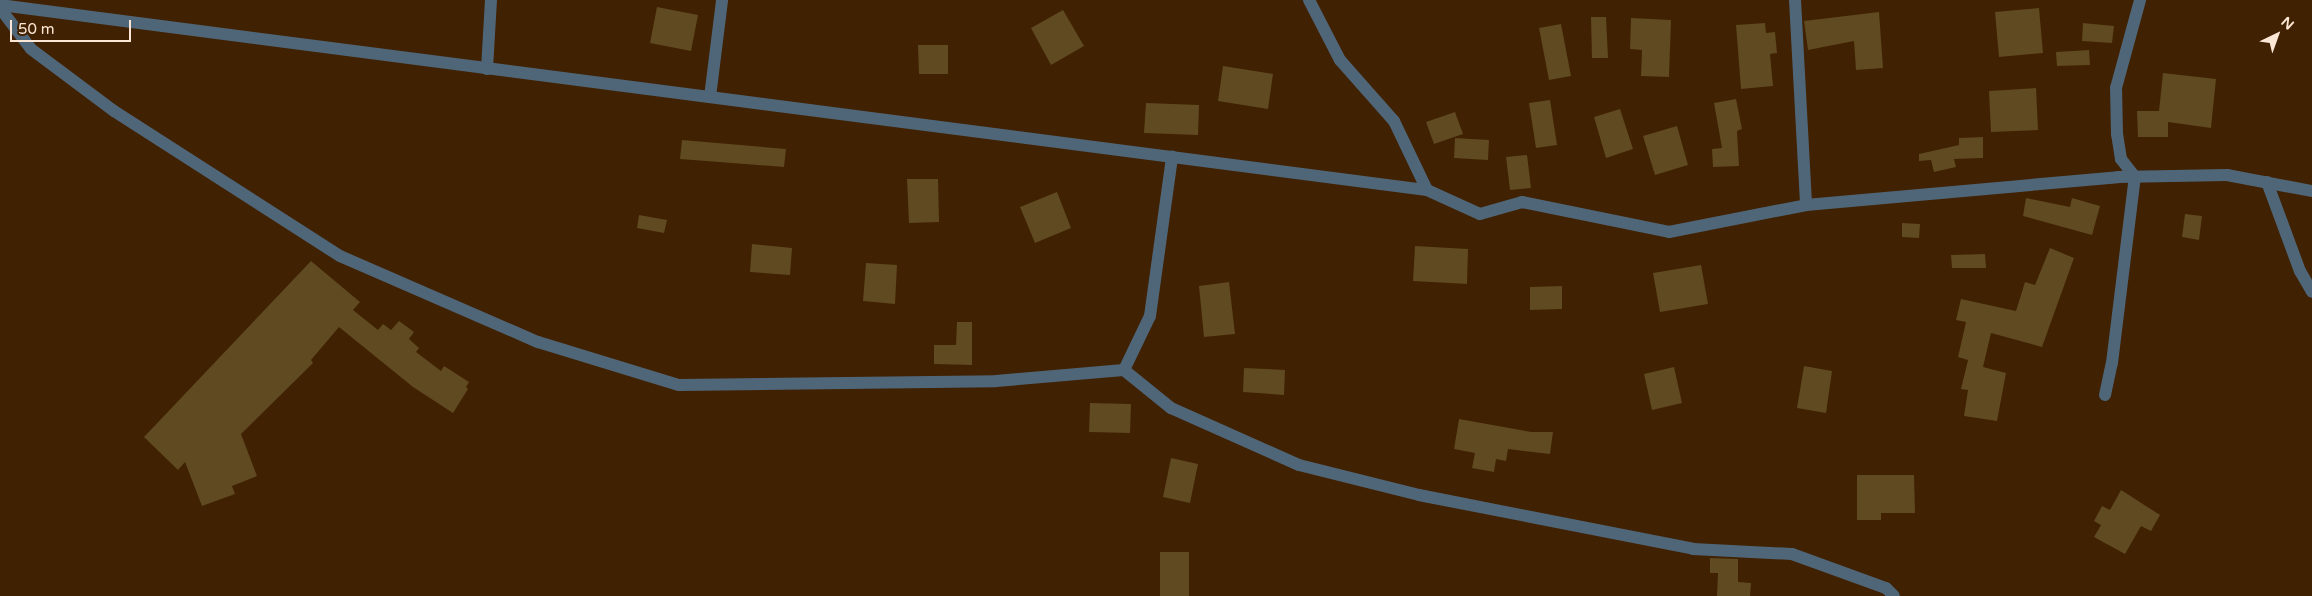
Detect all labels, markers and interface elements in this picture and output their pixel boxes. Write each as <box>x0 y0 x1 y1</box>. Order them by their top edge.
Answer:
scale bar <box>12 10 134 42</box>
north arrow <box>2252 10 2302 60</box>
text: N <box>2278 13 2297 34</box>
text: 50 m <box>18 20 55 38</box>

